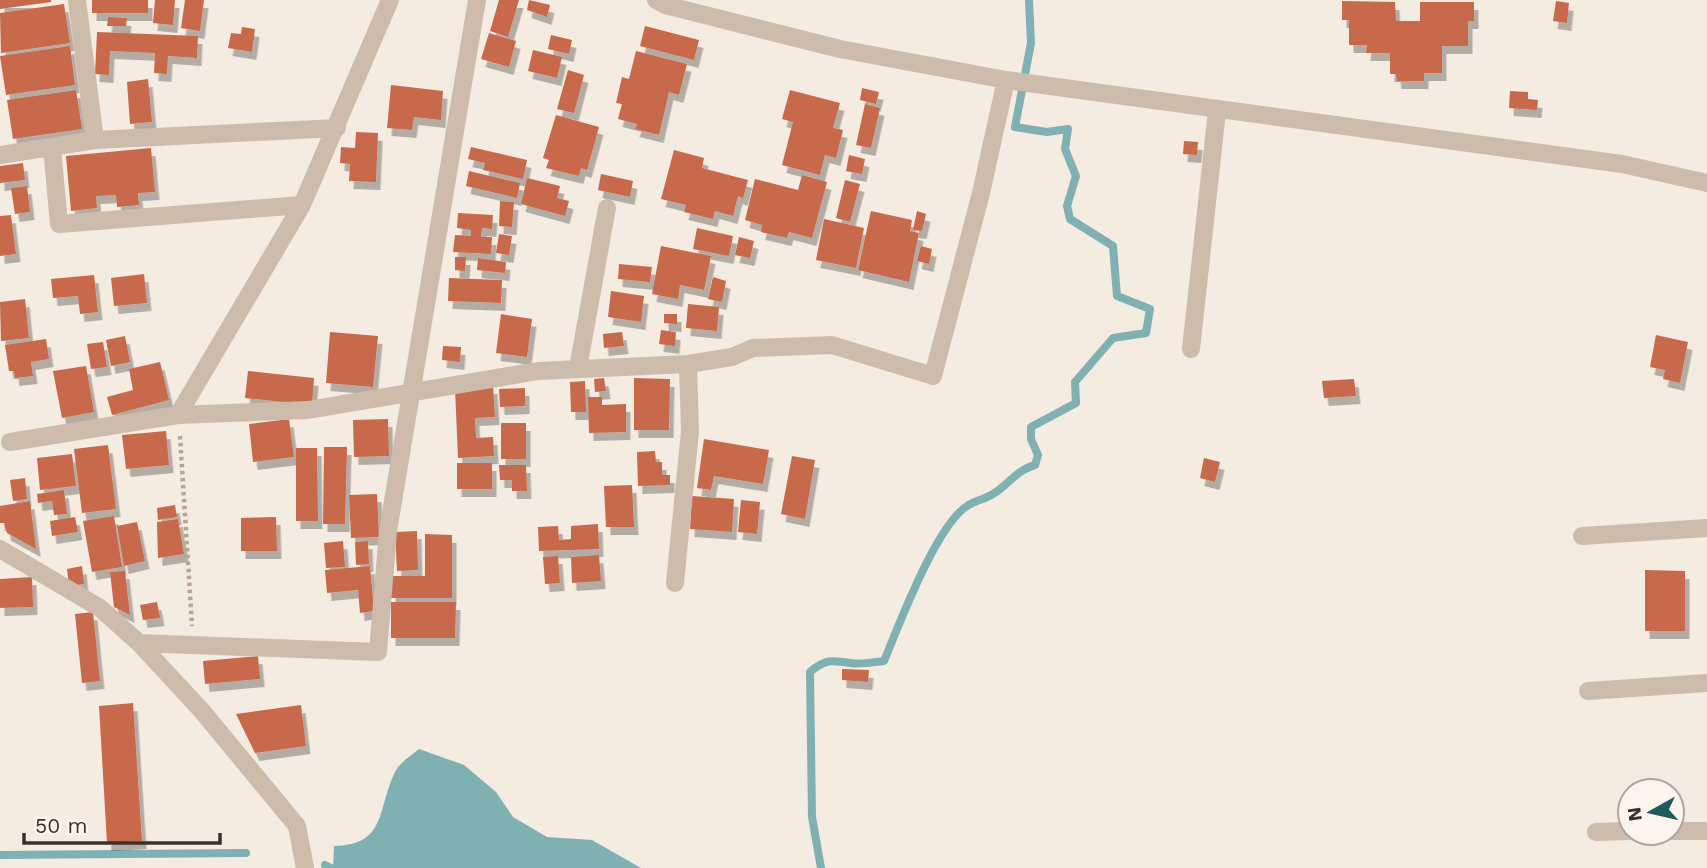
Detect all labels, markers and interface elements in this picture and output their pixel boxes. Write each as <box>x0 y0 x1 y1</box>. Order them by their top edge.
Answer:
north arrow <box>1616 777 1686 847</box>
scale bar <box>24 802 220 846</box>
text: N <box>1622 806 1647 823</box>
text: 50 m <box>35 813 87 838</box>

